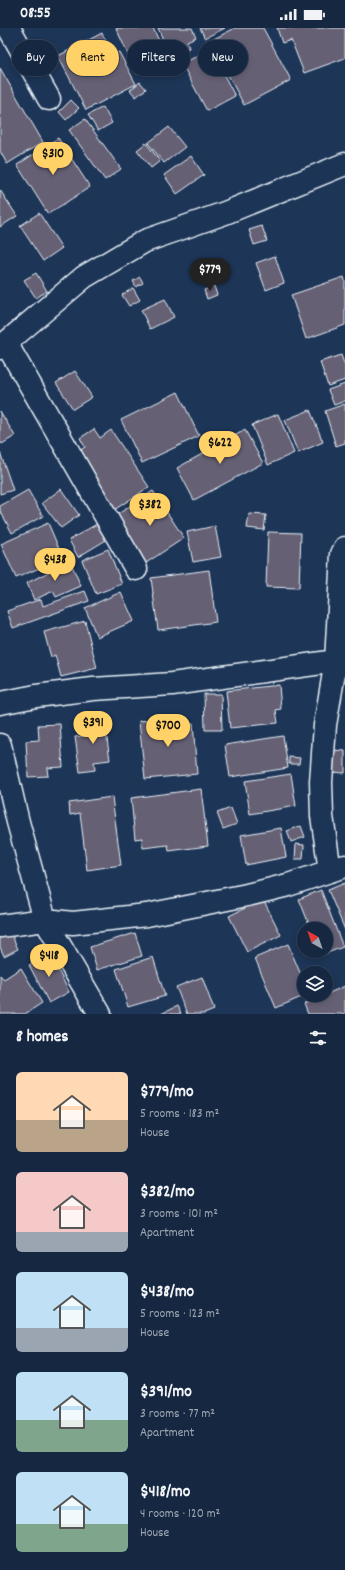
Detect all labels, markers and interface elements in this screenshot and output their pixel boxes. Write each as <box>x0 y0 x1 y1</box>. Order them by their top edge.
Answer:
text: 08:55 <box>20 3 51 25</box>
chip: Buy <box>12 40 58 76</box>
chip: Rent <box>66 40 119 76</box>
chip: Filters <box>127 40 190 76</box>
chip: New <box>198 40 248 76</box>
pin: $310 <box>29 142 77 176</box>
text: $310 <box>42 145 64 164</box>
pin: $779 <box>186 258 234 292</box>
text: $779 <box>199 261 221 280</box>
pin: $622 <box>196 431 244 465</box>
text: $622 <box>208 434 232 453</box>
pin: $382 <box>126 493 174 527</box>
text: $382 <box>138 496 162 515</box>
pin: $438 <box>31 548 79 582</box>
text: $438 <box>44 551 66 570</box>
pin: $391 <box>69 711 117 745</box>
text: $391 <box>82 714 104 733</box>
pin: $700 <box>144 714 192 748</box>
text: $700 <box>155 717 181 736</box>
north arrow <box>297 922 333 958</box>
map controls <box>297 922 333 1002</box>
pin: $418 <box>25 944 73 978</box>
text: $418 <box>39 947 59 966</box>
button: layers <box>297 966 333 1002</box>
text: 8 homes <box>16 1026 68 1050</box>
icon: filters <box>307 1027 329 1049</box>
text: $779/mo <box>140 1081 194 1105</box>
icon: home <box>48 1088 96 1136</box>
text: 5 rooms · 183 m² <box>140 1105 219 1124</box>
text: House <box>140 1124 169 1143</box>
text: $382/mo <box>140 1181 195 1205</box>
icon: home <box>48 1188 96 1236</box>
text: 3 rooms · 101 m² <box>140 1205 218 1224</box>
text: Apartment <box>140 1224 194 1243</box>
text: $438/mo <box>140 1281 194 1305</box>
icon: home <box>48 1288 96 1336</box>
text: 5 rooms · 123 m² <box>140 1305 220 1324</box>
text: House <box>140 1324 169 1343</box>
text: $391/mo <box>140 1381 192 1405</box>
icon: home <box>48 1388 96 1436</box>
text: 3 rooms · 77 m² <box>140 1405 215 1424</box>
text: Apartment <box>140 1424 194 1443</box>
text: $418/mo <box>140 1481 190 1505</box>
icon: home <box>48 1488 96 1536</box>
text: 4 rooms · 120 m² <box>140 1505 220 1524</box>
text: House <box>140 1524 169 1543</box>

